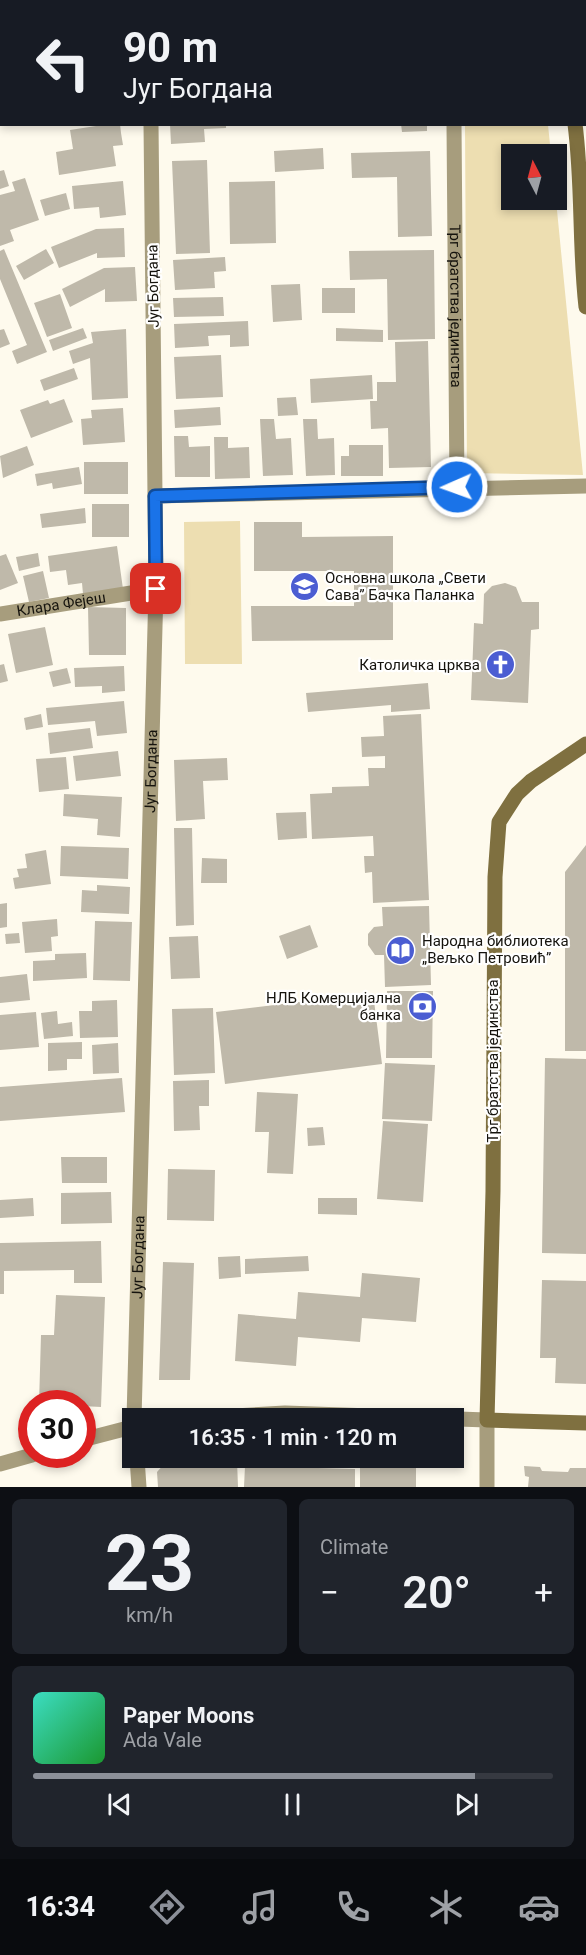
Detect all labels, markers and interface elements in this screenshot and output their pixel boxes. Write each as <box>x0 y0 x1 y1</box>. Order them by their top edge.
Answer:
text: 90 m <box>123 23 218 72</box>
icon: left <box>24 24 102 102</box>
text: Југ Богдана <box>123 73 273 105</box>
north arrow <box>501 144 567 210</box>
map controls <box>501 144 567 210</box>
street label: Трг братства јединства <box>446 224 465 388</box>
street label: Југ Богдана <box>143 244 163 328</box>
position arrow <box>425 455 489 519</box>
pin <box>130 563 181 614</box>
place label: Основна школа „Свети Сава” Бачка Паланка <box>325 569 486 604</box>
school or university icon: Основна школа „Свети Сава” Бачка Паланка <box>288 571 320 603</box>
icon: arrive <box>139 572 172 605</box>
street label: Клара Фејеш <box>15 588 107 620</box>
church icon: Католичка црква <box>485 649 517 681</box>
place label: Католичка црква <box>359 656 480 674</box>
street label: Југ Богдана <box>141 729 161 813</box>
place label: Народна библиотека „Вељко Петровић” <box>422 932 569 967</box>
library icon: Народна библиотека „Вељко Петровић” <box>385 934 417 966</box>
street label: Трг братства јединства <box>484 979 502 1143</box>
place label: НЛБ Комерцијална банка <box>266 989 401 1024</box>
bank icon: НЛБ Комерцијална банка <box>406 991 438 1023</box>
street label: Југ Богдана <box>128 1215 148 1299</box>
speed limit sign: 30 <box>18 1390 96 1468</box>
text: 16:35 · 1 min · 120 m <box>189 1425 397 1450</box>
text: 23 <box>105 1518 194 1609</box>
text: Climate <box>320 1535 388 1559</box>
text: 20° <box>402 1566 471 1619</box>
text: − <box>320 1573 339 1612</box>
text: + <box>534 1573 553 1612</box>
text: km/h <box>126 1603 173 1627</box>
text: Paper Moons <box>123 1703 254 1728</box>
text: Ada Vale <box>123 1728 202 1752</box>
icon: previous <box>103 1788 136 1821</box>
icon: pause <box>276 1788 309 1821</box>
icon: next <box>450 1788 483 1821</box>
icon: directions <box>146 1886 188 1928</box>
icon: music <box>239 1886 281 1928</box>
icon: phone <box>332 1886 374 1928</box>
icon: climate <box>425 1886 467 1928</box>
icon: car <box>518 1886 560 1928</box>
text: 16:34 <box>26 1891 95 1923</box>

